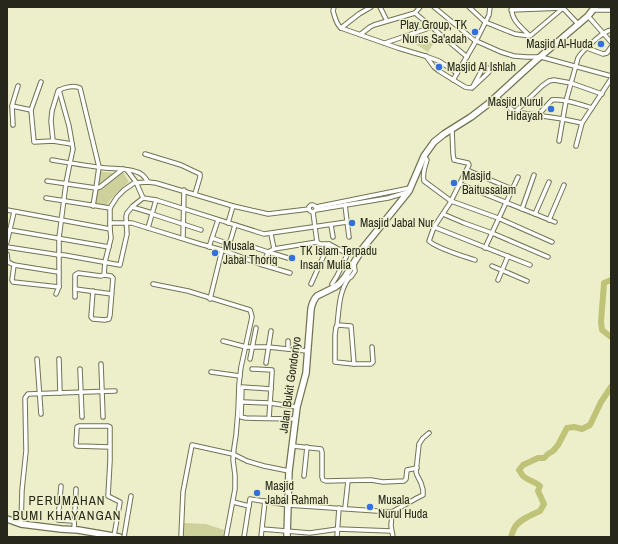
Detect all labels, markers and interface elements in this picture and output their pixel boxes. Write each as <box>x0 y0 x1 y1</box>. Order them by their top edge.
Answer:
place label: Play Group, TK Nurus Sa'adah <box>400 17 467 47</box>
marker: Play Group, TK Nurus Sa'adah <box>470 27 480 37</box>
place label: Masjid Al-Huda <box>526 36 594 52</box>
marker: Masjid Al-Huda <box>596 39 606 49</box>
place label: Masjid Al Ishlah <box>447 59 516 75</box>
marker: Masjid Al Ishlah <box>434 62 444 72</box>
place label: Masjid Nurul Hidayah <box>488 94 543 124</box>
marker: Masjid Nurul Hidayah <box>546 104 556 114</box>
place label: Masjid Baitussalam <box>462 168 516 198</box>
marker: Masjid Baitussalam <box>449 178 459 188</box>
place label: Masjid Jabal Nur <box>360 215 435 231</box>
marker: Masjid Jabal Nur <box>347 218 357 228</box>
place label: Musala Jabal Thoriq <box>223 238 278 268</box>
place label: TK Islam Terpadu Insan Mulia <box>300 243 377 273</box>
marker: Musala Jabal Thoriq <box>210 248 220 258</box>
marker: TK Islam Terpadu Insan Mulia <box>287 253 297 263</box>
street label: Jalan Bukit Gondoriyo <box>275 336 305 434</box>
place label: Masjid Jabal Rahmah <box>265 478 328 508</box>
marker: Masjid Jabal Rahmah <box>252 488 262 498</box>
district label: PERUMAHAN BUMI KHAYANGAN <box>13 492 122 524</box>
place label: Musala Nurul Huda <box>378 492 428 522</box>
marker: Musala Nurul Huda <box>365 502 375 512</box>

